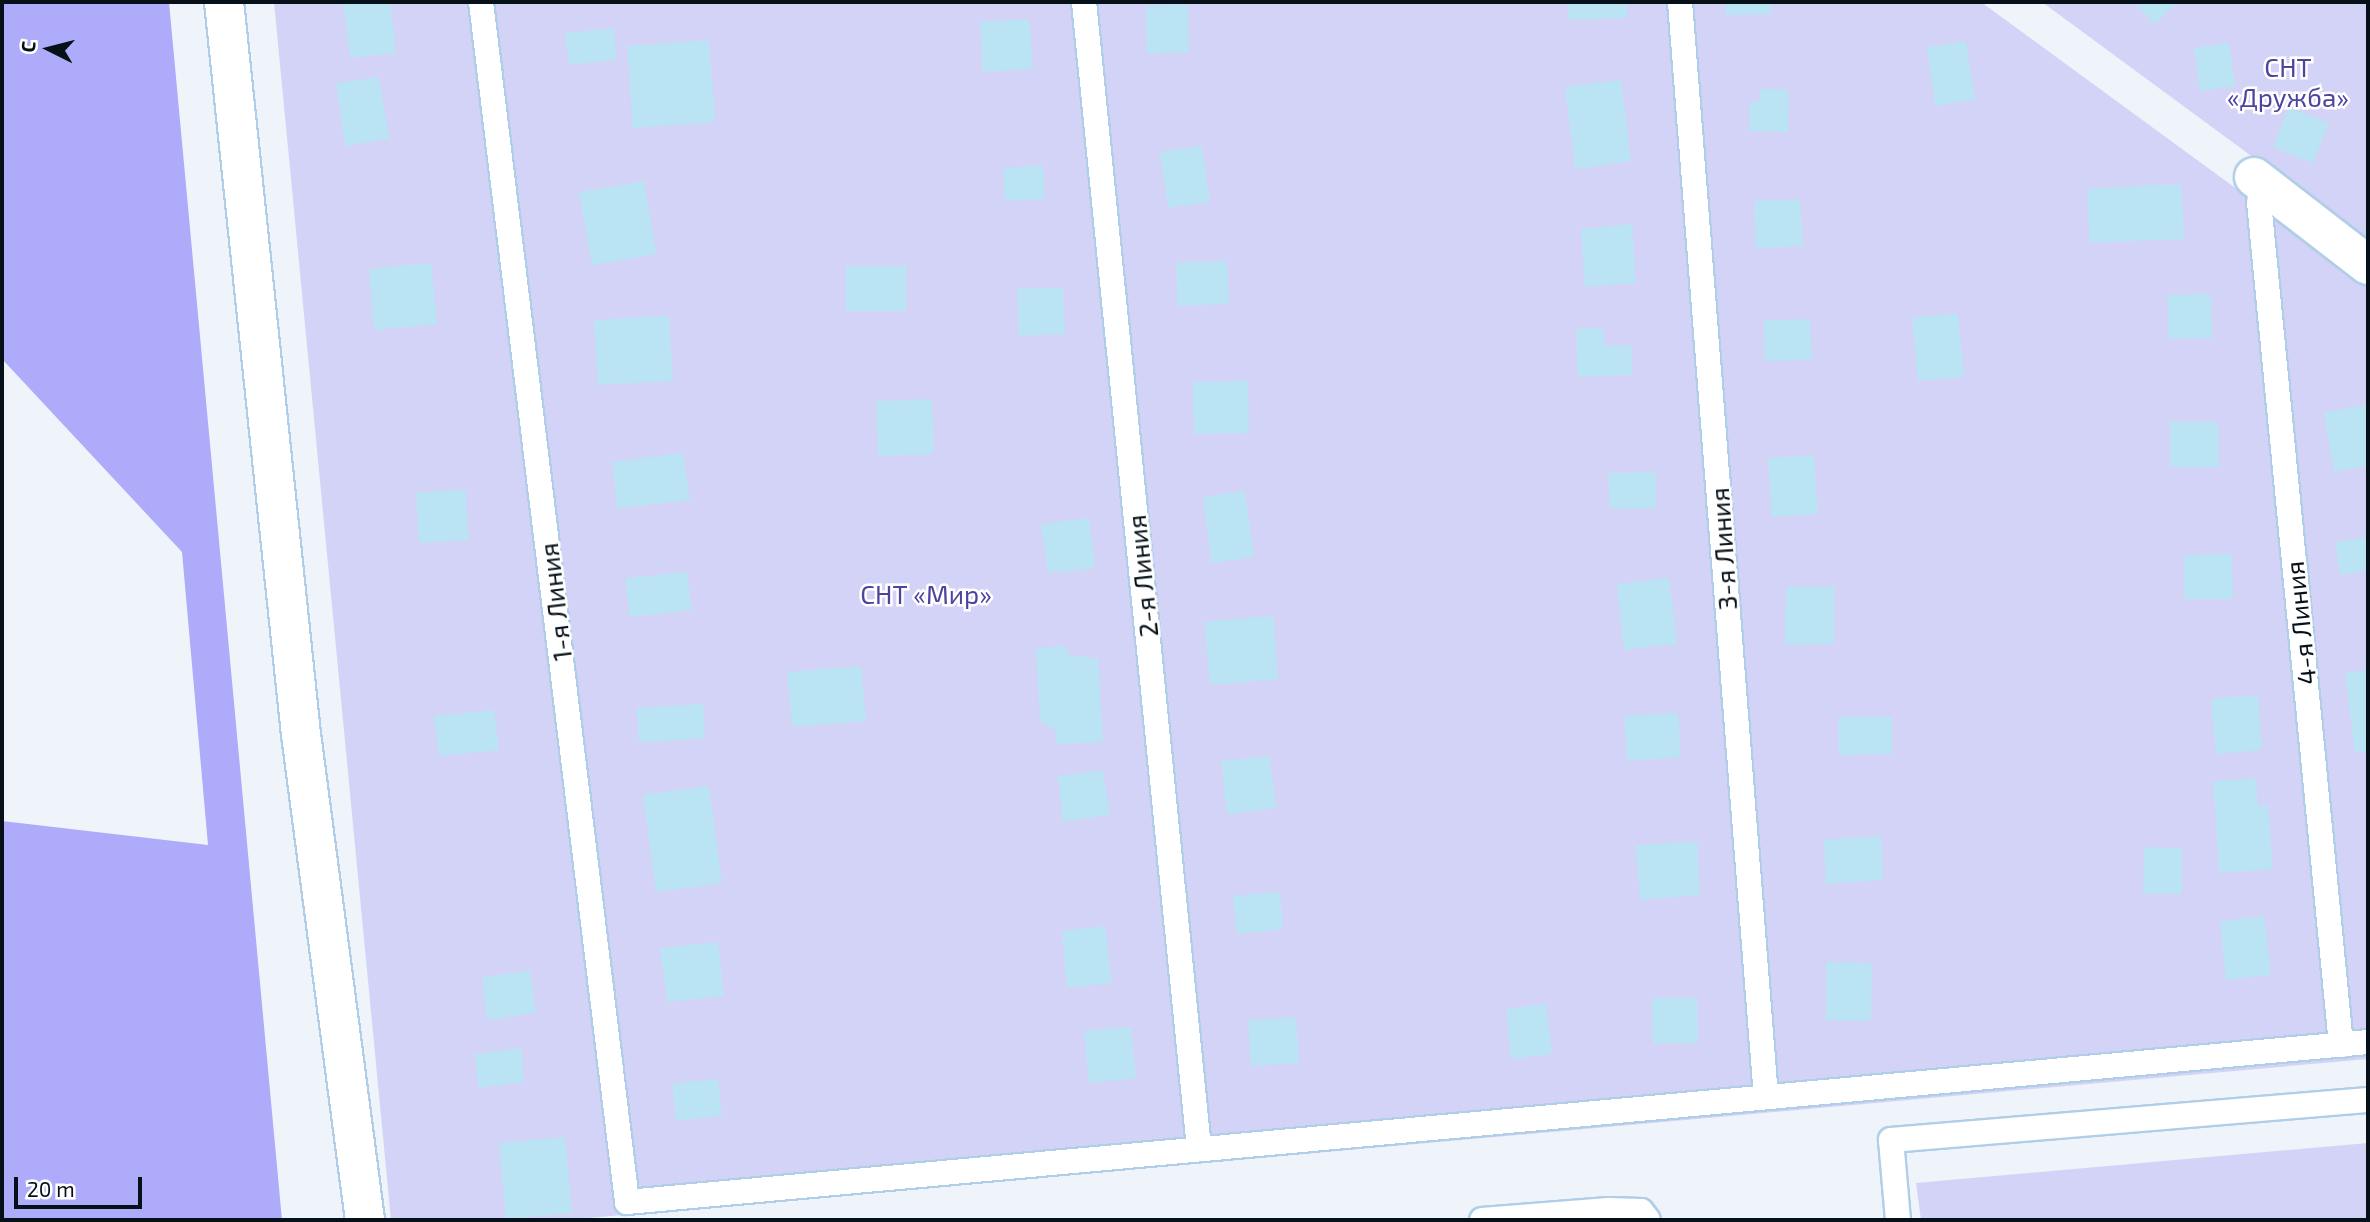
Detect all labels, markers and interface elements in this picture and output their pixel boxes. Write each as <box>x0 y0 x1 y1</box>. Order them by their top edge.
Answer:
north arrow <box>14 14 84 84</box>
text: С <box>16 40 40 54</box>
park label: СНТ «Дружба» <box>2227 51 2349 112</box>
street label: 3-я Линия <box>1703 487 1743 611</box>
street label: 2-я Линия <box>1120 513 1164 639</box>
street label: 1-я Линия <box>532 541 578 663</box>
street label: 4-я Линия <box>2278 560 2322 686</box>
park label: СНТ «Мир» <box>860 578 992 610</box>
scale bar <box>18 1162 145 1206</box>
text: 20 m <box>27 1176 75 1201</box>

